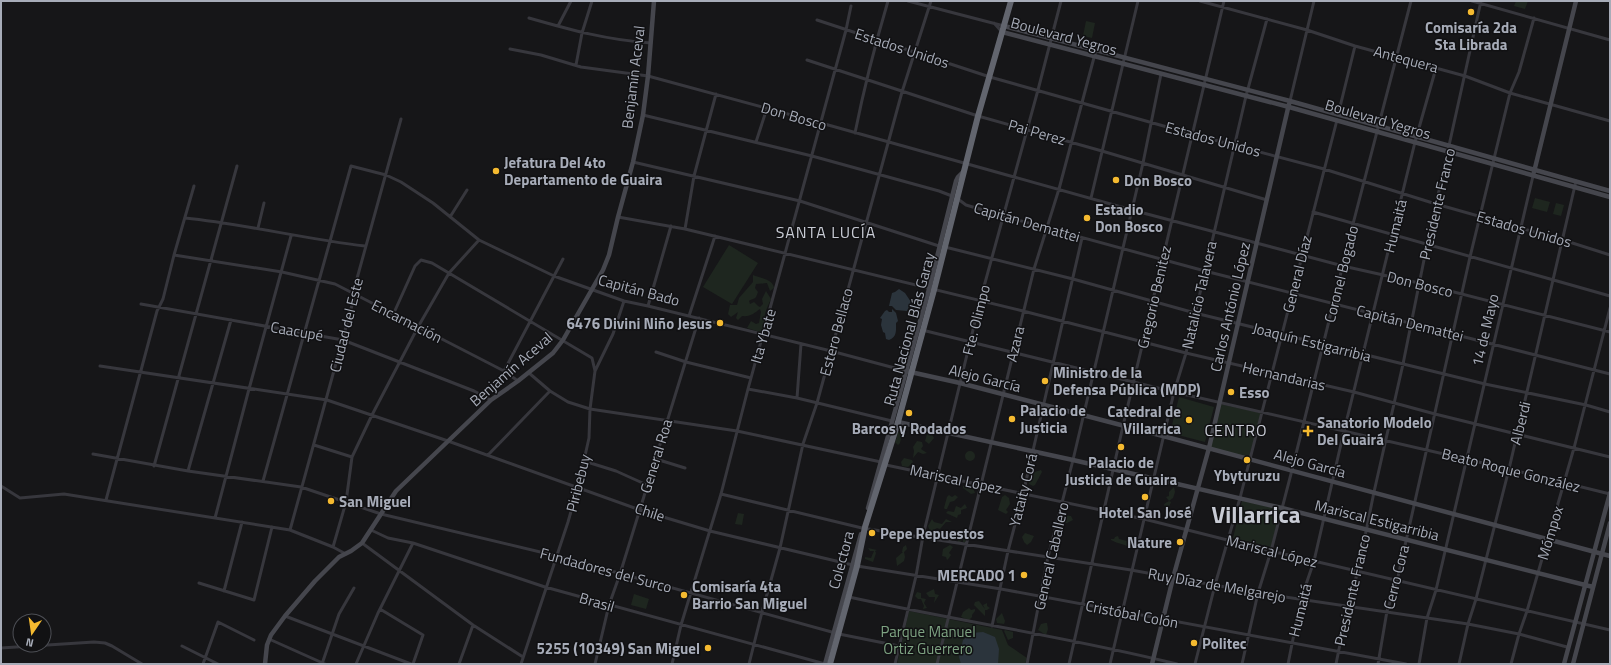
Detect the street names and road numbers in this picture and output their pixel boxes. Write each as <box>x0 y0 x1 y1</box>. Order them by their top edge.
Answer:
street label: Boulevard Yegros <box>1008 11 1120 61</box>
street label: Estados Unidos <box>852 22 952 74</box>
street label: Benjamín Aceval <box>615 24 651 130</box>
street label: Antequera <box>1371 39 1441 79</box>
street label: Boulevard Yegros <box>1322 93 1434 145</box>
street label: Don Bosco <box>758 96 830 136</box>
street label: Pai Perez <box>1006 113 1069 151</box>
street label: Estados Unidos <box>1163 115 1263 163</box>
street label: Presidente Franco <box>1413 146 1461 262</box>
street label: Capitán Demattei <box>971 196 1083 248</box>
street label: Humaitá <box>1377 196 1413 255</box>
street label: Estados Unidos <box>1474 204 1574 254</box>
street label: Coronel Bogado <box>1318 223 1364 325</box>
street label: General Díaz <box>1276 233 1318 315</box>
street label: Natalicio Talavera <box>1175 238 1223 351</box>
street label: Carlos António López <box>1204 240 1256 374</box>
street label: Gregorio Benitez <box>1131 243 1177 351</box>
street label: Ruta Nacional Blás Garay <box>877 250 941 408</box>
street label: Don Bosco <box>1384 265 1456 303</box>
street label: Capitán Bado <box>596 268 682 312</box>
street label: Ciudad del Este <box>323 275 369 375</box>
street label: Fte. Olimpo <box>956 282 996 358</box>
street label: Estero Bellaco <box>813 285 859 378</box>
street label: 14 de Mayo <box>1465 291 1505 369</box>
street label: Encarnación <box>367 293 447 349</box>
street label: Capitán Demattei <box>1354 299 1466 347</box>
street label: Ita Ybate <box>744 306 782 366</box>
street label: Caacupé <box>269 315 325 347</box>
street label: Joaquín Estigarribia <box>1250 316 1374 368</box>
street label: Azara <box>1000 323 1030 364</box>
street label: Benjamín Aceval <box>464 326 558 412</box>
street label: Hernandarias <box>1240 355 1328 397</box>
street label: Alejo García <box>946 358 1024 398</box>
street label: Alberdi <box>1504 399 1536 447</box>
street label: General Roa <box>634 416 678 496</box>
street label: Alejo García <box>1271 442 1349 484</box>
street label: Beato Roque González <box>1439 442 1583 498</box>
street label: Yataity Corá <box>1003 450 1043 529</box>
street label: Piribebuy <box>560 451 596 515</box>
street label: Mariscal López <box>908 458 1004 500</box>
street label: Mariscal Estigarribia <box>1312 493 1442 547</box>
street label: Chile <box>632 496 668 528</box>
street label: General Caballero <box>1027 500 1075 612</box>
street label: Mómpox <box>1531 503 1569 563</box>
street label: Colectora <box>822 528 860 592</box>
street label: Mariscal López <box>1224 529 1320 574</box>
street label: Presidente Franco <box>1328 532 1376 648</box>
street label: Fundadores del Surco <box>538 541 675 599</box>
street label: Cerro Cora <box>1377 542 1415 612</box>
street label: Ruy Díaz de Melgarejo <box>1146 562 1288 608</box>
street label: Humaitá <box>1282 580 1318 639</box>
street label: Brasil <box>577 586 617 618</box>
street label: Cristóbal Colón <box>1084 594 1180 634</box>

